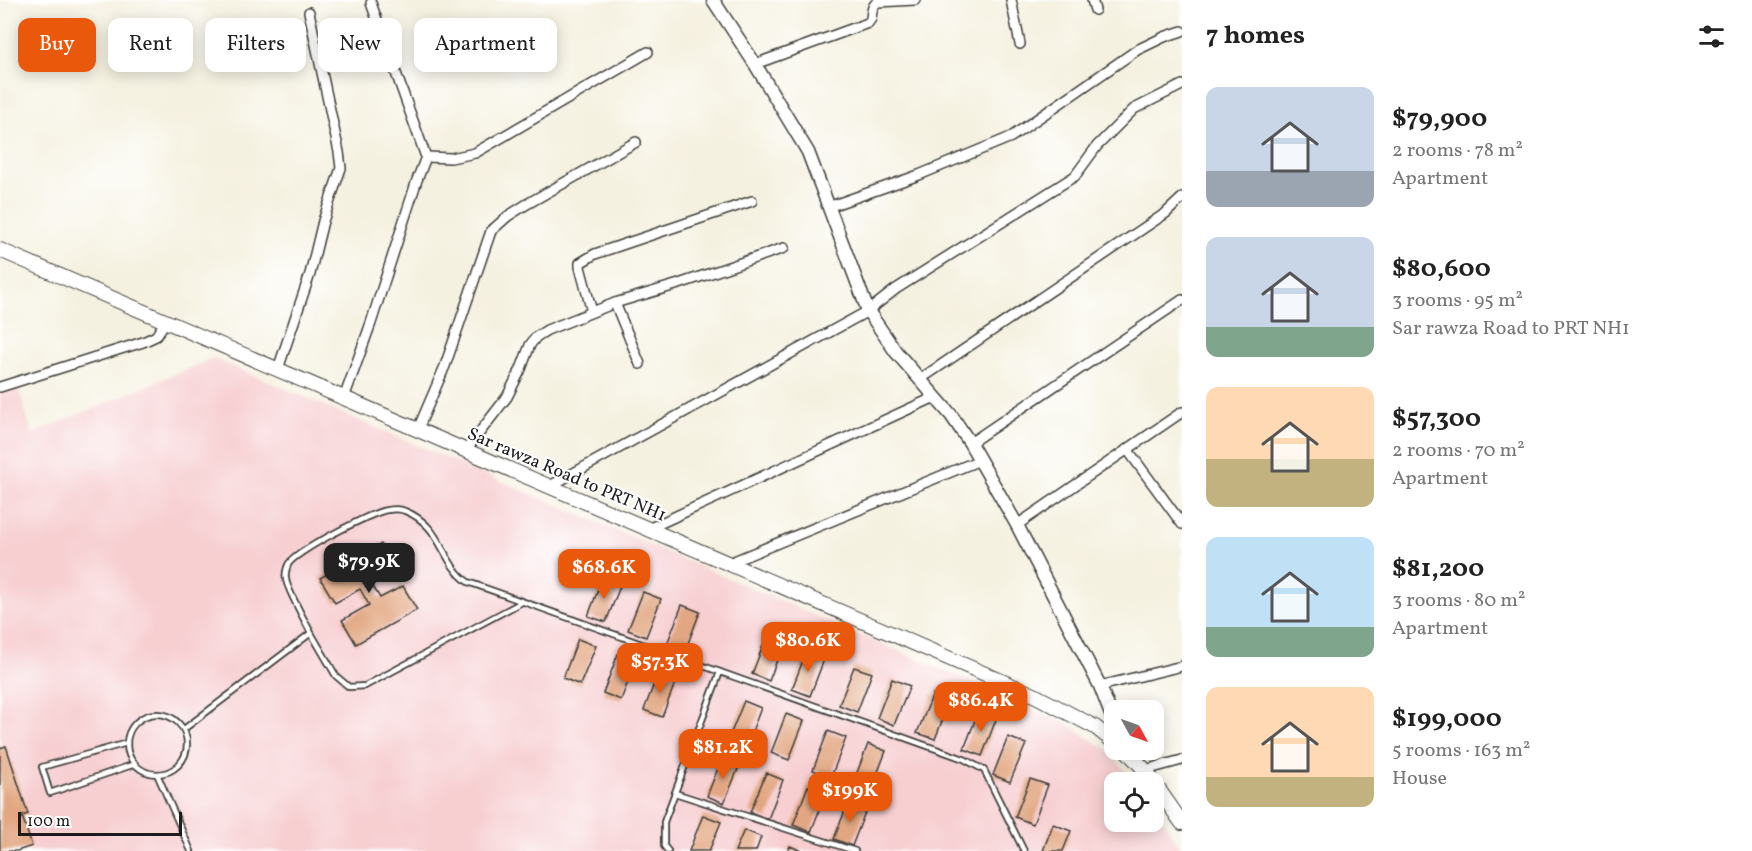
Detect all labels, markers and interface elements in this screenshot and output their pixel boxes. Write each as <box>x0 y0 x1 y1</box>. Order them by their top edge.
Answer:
chip: Buy <box>18 18 96 72</box>
chip: Rent <box>108 18 193 72</box>
chip: Filters <box>205 18 306 72</box>
chip: New <box>318 18 402 72</box>
chip: Apartment <box>414 18 557 72</box>
text: 7 homes <box>1206 18 1305 54</box>
icon: filters <box>1695 20 1728 53</box>
text: $79,900 <box>1392 101 1487 137</box>
icon: home <box>1254 111 1326 183</box>
text: 2 rooms · 78 m² <box>1392 137 1523 165</box>
text: Apartment <box>1392 165 1488 193</box>
text: $80,600 <box>1392 251 1491 287</box>
icon: home <box>1254 261 1326 333</box>
text: 3 rooms · 95 m² <box>1392 287 1523 315</box>
text: Sar rawza Road to PRT NH1 <box>1392 315 1630 343</box>
text: $57,300 <box>1392 401 1481 437</box>
icon: home <box>1254 411 1326 483</box>
street label: Sar rawza Road to PRT NH1 <box>463 422 670 529</box>
text: 2 rooms · 70 m² <box>1392 437 1525 465</box>
text: Apartment <box>1392 465 1488 493</box>
pin: $79.9K <box>320 543 418 594</box>
text: $79.9K <box>338 548 400 576</box>
pin: $68.6K <box>555 549 653 600</box>
text: $81,200 <box>1392 551 1484 587</box>
text: $68.6K <box>572 554 636 582</box>
icon: home <box>1254 561 1326 633</box>
text: 3 rooms · 80 m² <box>1392 587 1525 615</box>
text: Apartment <box>1392 615 1488 643</box>
pin: $80.6K <box>759 622 857 673</box>
text: $80.6K <box>775 627 841 655</box>
pin: $57.3K <box>611 643 709 694</box>
text: $57.3K <box>631 648 689 676</box>
pin: $86.4K <box>932 682 1030 733</box>
text: $86.4K <box>948 687 1014 715</box>
north arrow <box>1104 700 1164 760</box>
map controls <box>1104 700 1164 832</box>
text: $199,000 <box>1392 701 1502 737</box>
icon: home <box>1254 711 1326 783</box>
pin: $81.2K <box>674 729 772 780</box>
text: $81.2K <box>693 734 753 762</box>
text: 5 rooms · 163 m² <box>1392 737 1530 765</box>
text: House <box>1392 765 1447 793</box>
pin: $199K <box>808 772 892 823</box>
button: locate <box>1104 772 1164 832</box>
text: $199K <box>822 777 878 805</box>
scale bar <box>18 809 182 836</box>
text: 100 m <box>27 811 70 833</box>

